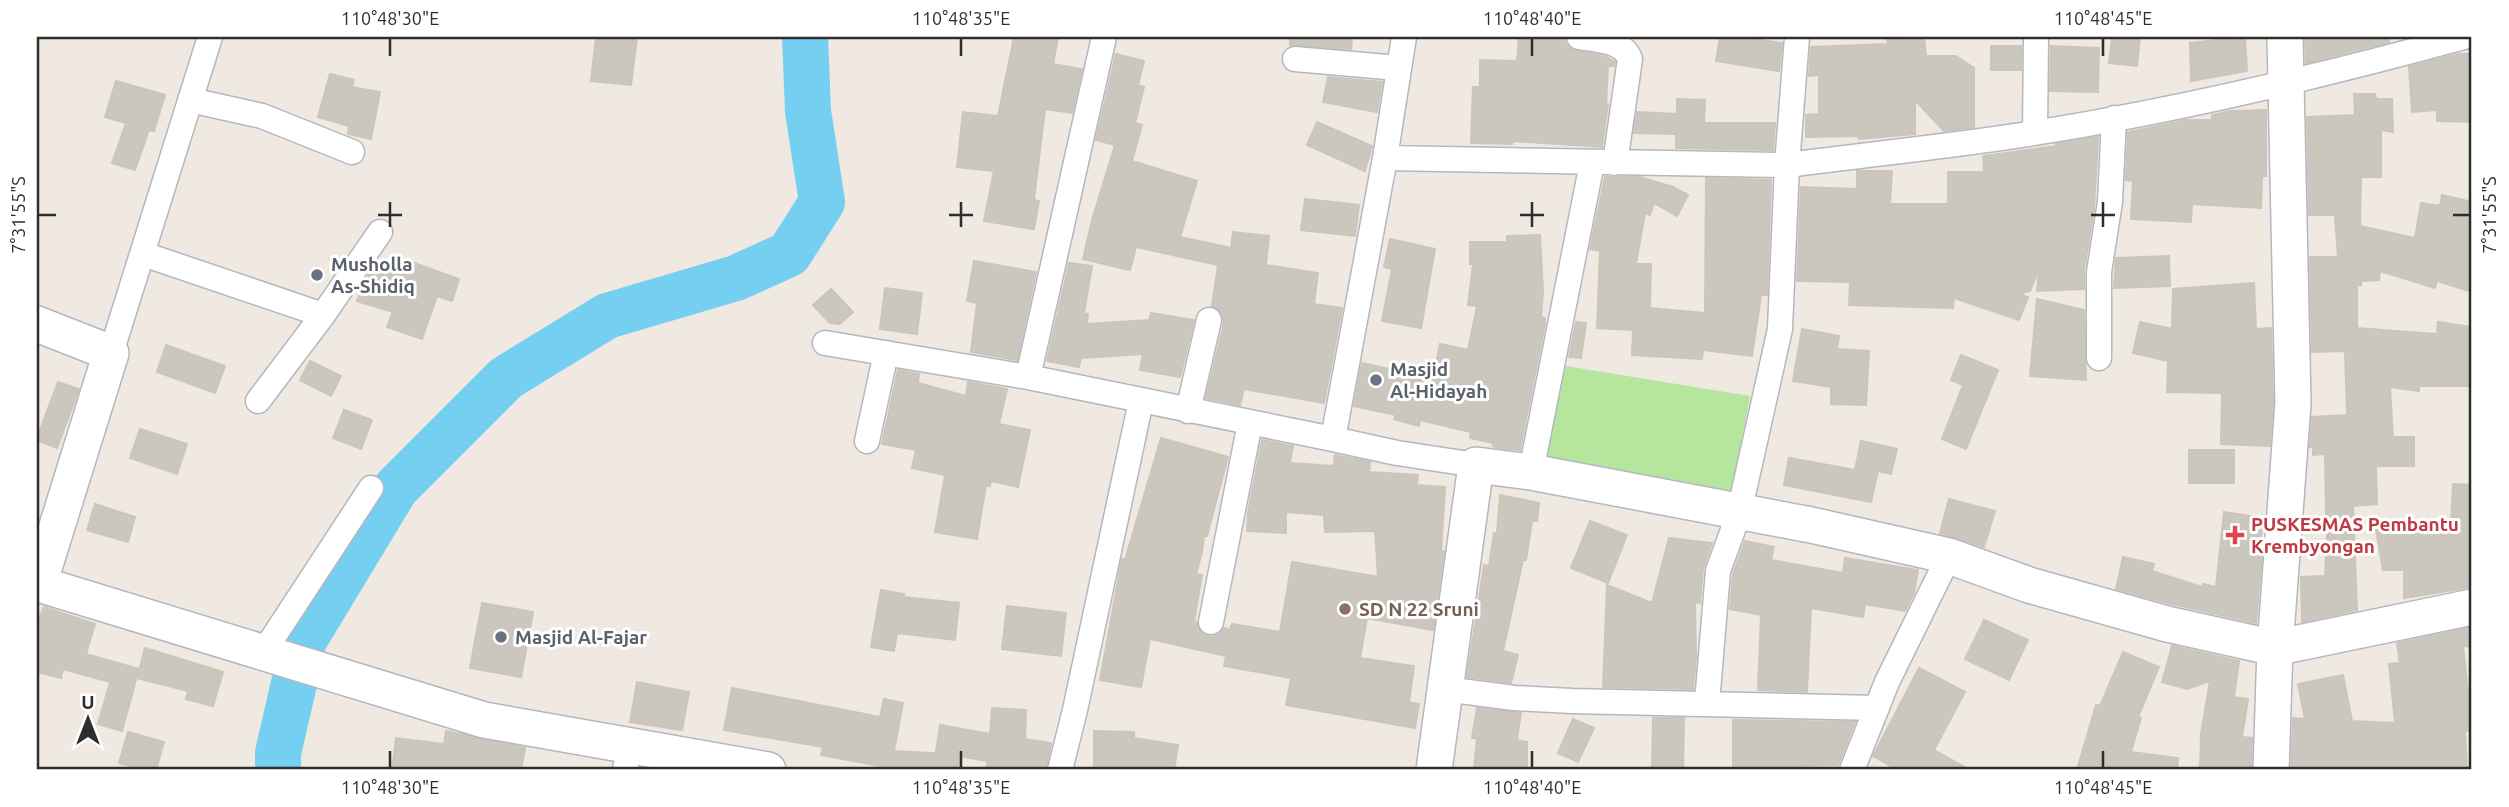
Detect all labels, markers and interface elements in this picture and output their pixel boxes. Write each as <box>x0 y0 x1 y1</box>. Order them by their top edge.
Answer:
text: 110°48'30"E <box>341 8 439 28</box>
text: 110°48'35"E <box>912 8 1010 28</box>
text: 110°48'40"E <box>1483 8 1581 28</box>
text: 110°48'45"E <box>2054 8 2152 28</box>
text: 7°31'55"S <box>8 176 28 254</box>
text: 7°31'55"S <box>2479 176 2499 254</box>
place label: Musholla As-Shidiq <box>331 253 415 297</box>
marker: Musholla As-Shidiq <box>309 267 325 283</box>
place label: Masjid Al-Hidayah <box>1390 358 1487 402</box>
marker: Masjid Al-Hidayah <box>1368 372 1384 388</box>
place label: PUSKESMAS Pembantu Krembyongan <box>2251 513 2459 557</box>
marker: PUSKESMAS Pembantu Krembyongan <box>2225 525 2245 545</box>
place label: SD N 22 Sruni <box>1359 598 1479 620</box>
marker: SD N 22 Sruni <box>1337 601 1353 617</box>
place label: Masjid Al-Fajar <box>515 626 647 648</box>
marker: Masjid Al-Fajar <box>493 629 509 645</box>
north arrow <box>52 684 122 754</box>
text: U <box>81 691 95 713</box>
text: 110°48'30"E <box>341 777 439 797</box>
text: 110°48'35"E <box>912 777 1010 797</box>
text: 110°48'40"E <box>1483 777 1581 797</box>
text: 110°48'45"E <box>2054 777 2152 797</box>

